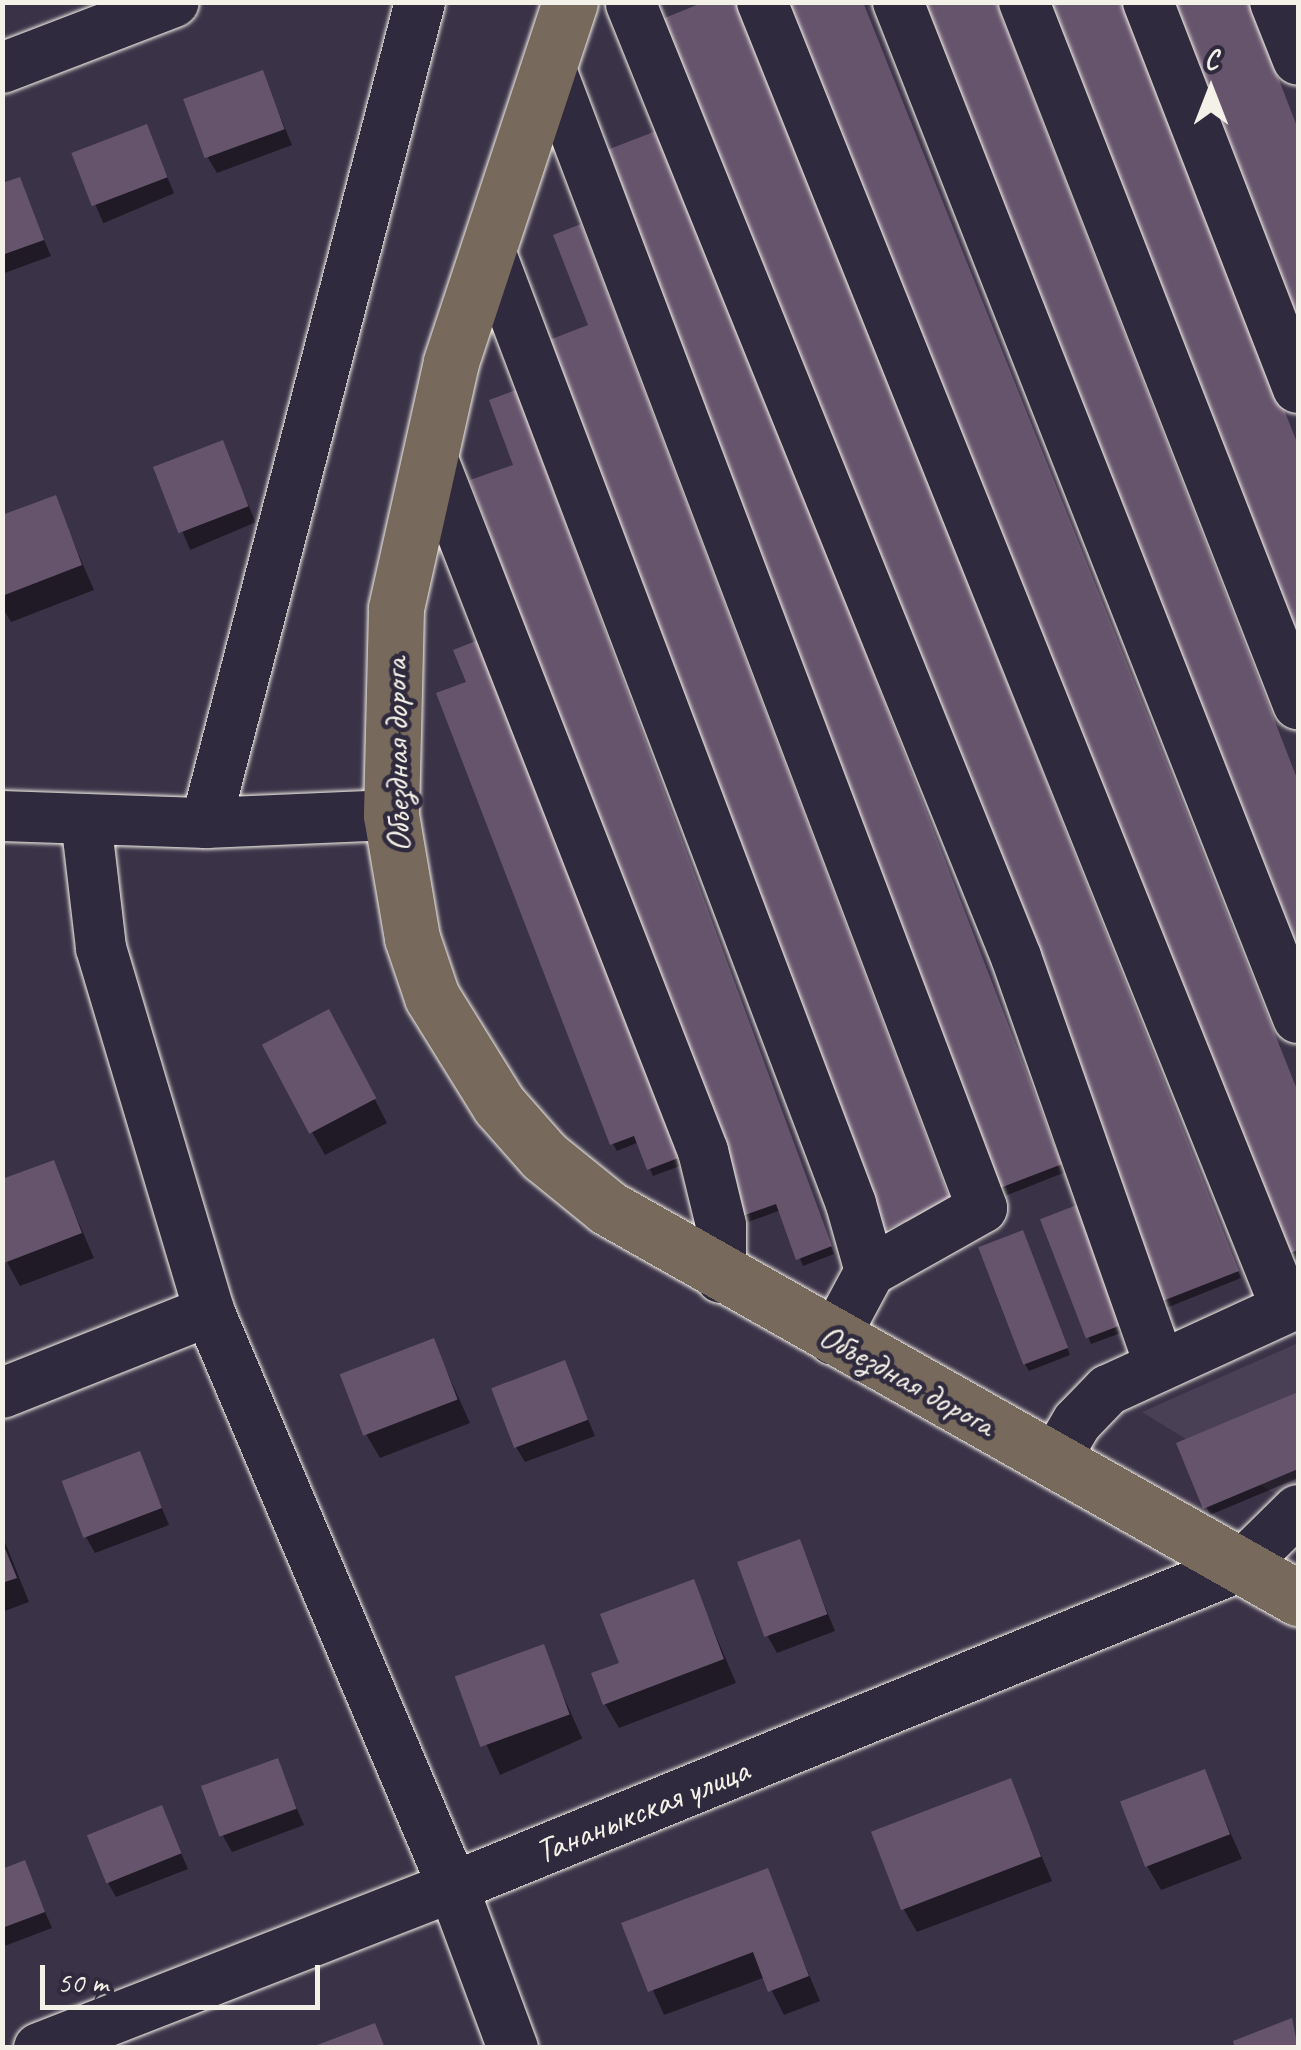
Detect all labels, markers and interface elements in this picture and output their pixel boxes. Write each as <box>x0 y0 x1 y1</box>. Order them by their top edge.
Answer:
north arrow <box>1161 40 1261 140</box>
text: С <box>1204 42 1218 77</box>
street label: Объездная дорога <box>374 658 420 852</box>
street label: Объездная дорога <box>812 1315 1002 1445</box>
street label: Тананыкская улица <box>528 1749 756 1873</box>
scale bar <box>45 1945 325 2007</box>
text: 50 m <box>57 1963 108 2001</box>

